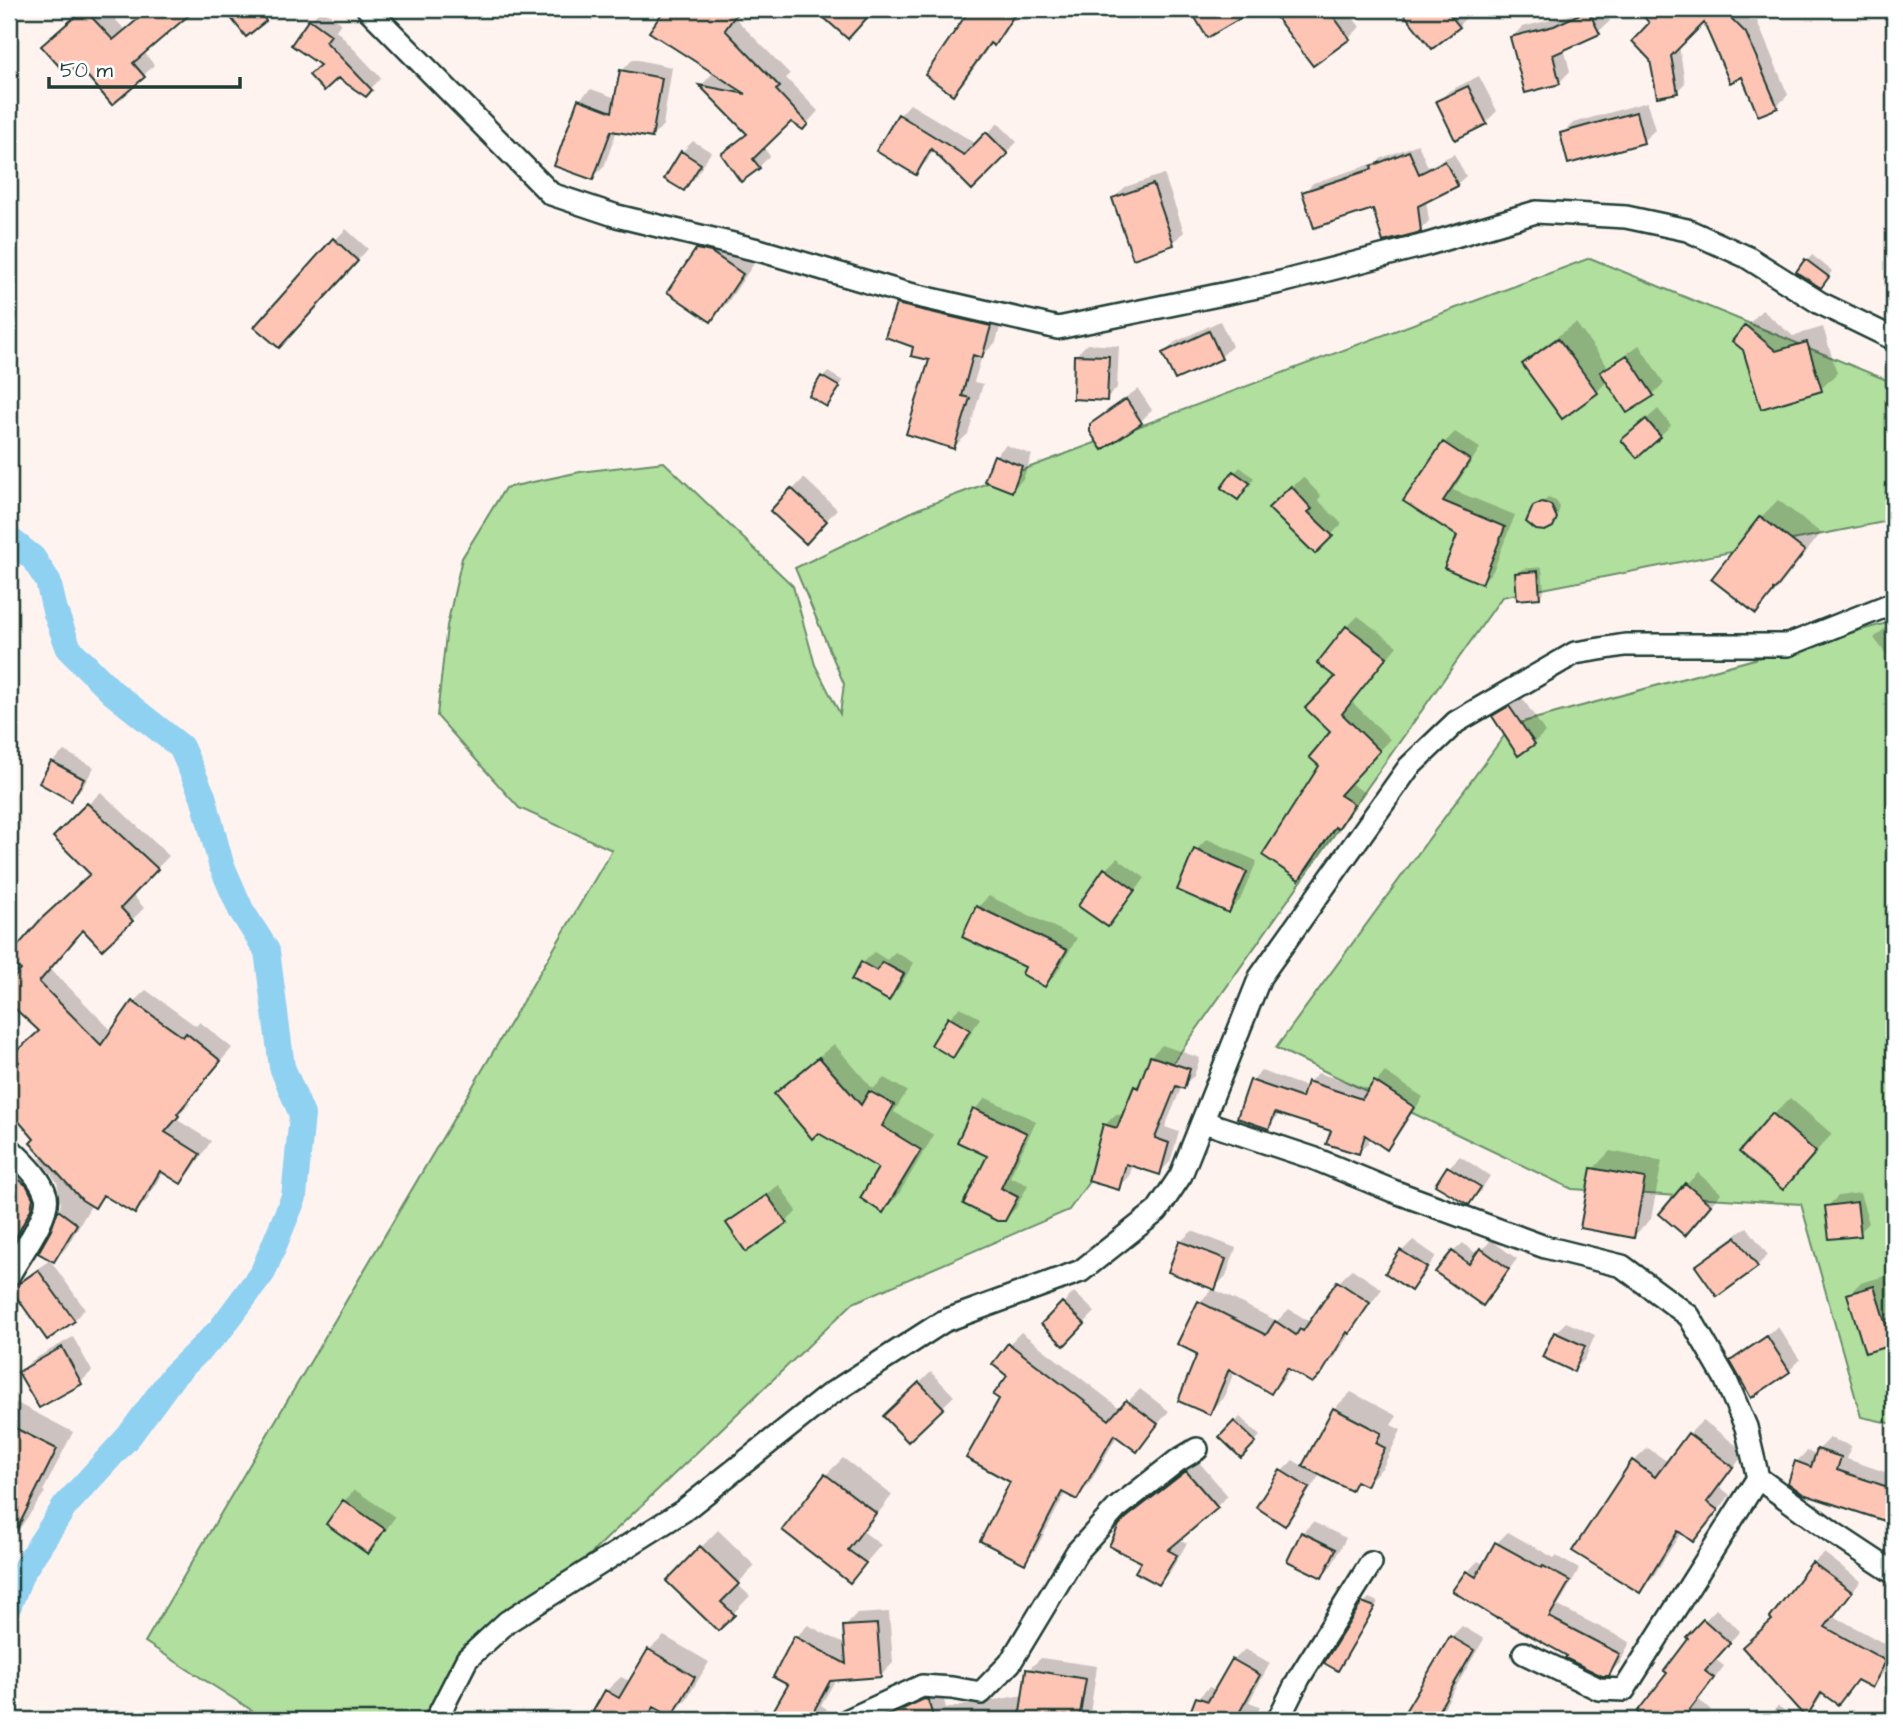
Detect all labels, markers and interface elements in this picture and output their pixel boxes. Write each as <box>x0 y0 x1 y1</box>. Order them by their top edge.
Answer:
scale bar <box>49 46 240 90</box>
text: 50 m <box>60 56 114 85</box>

